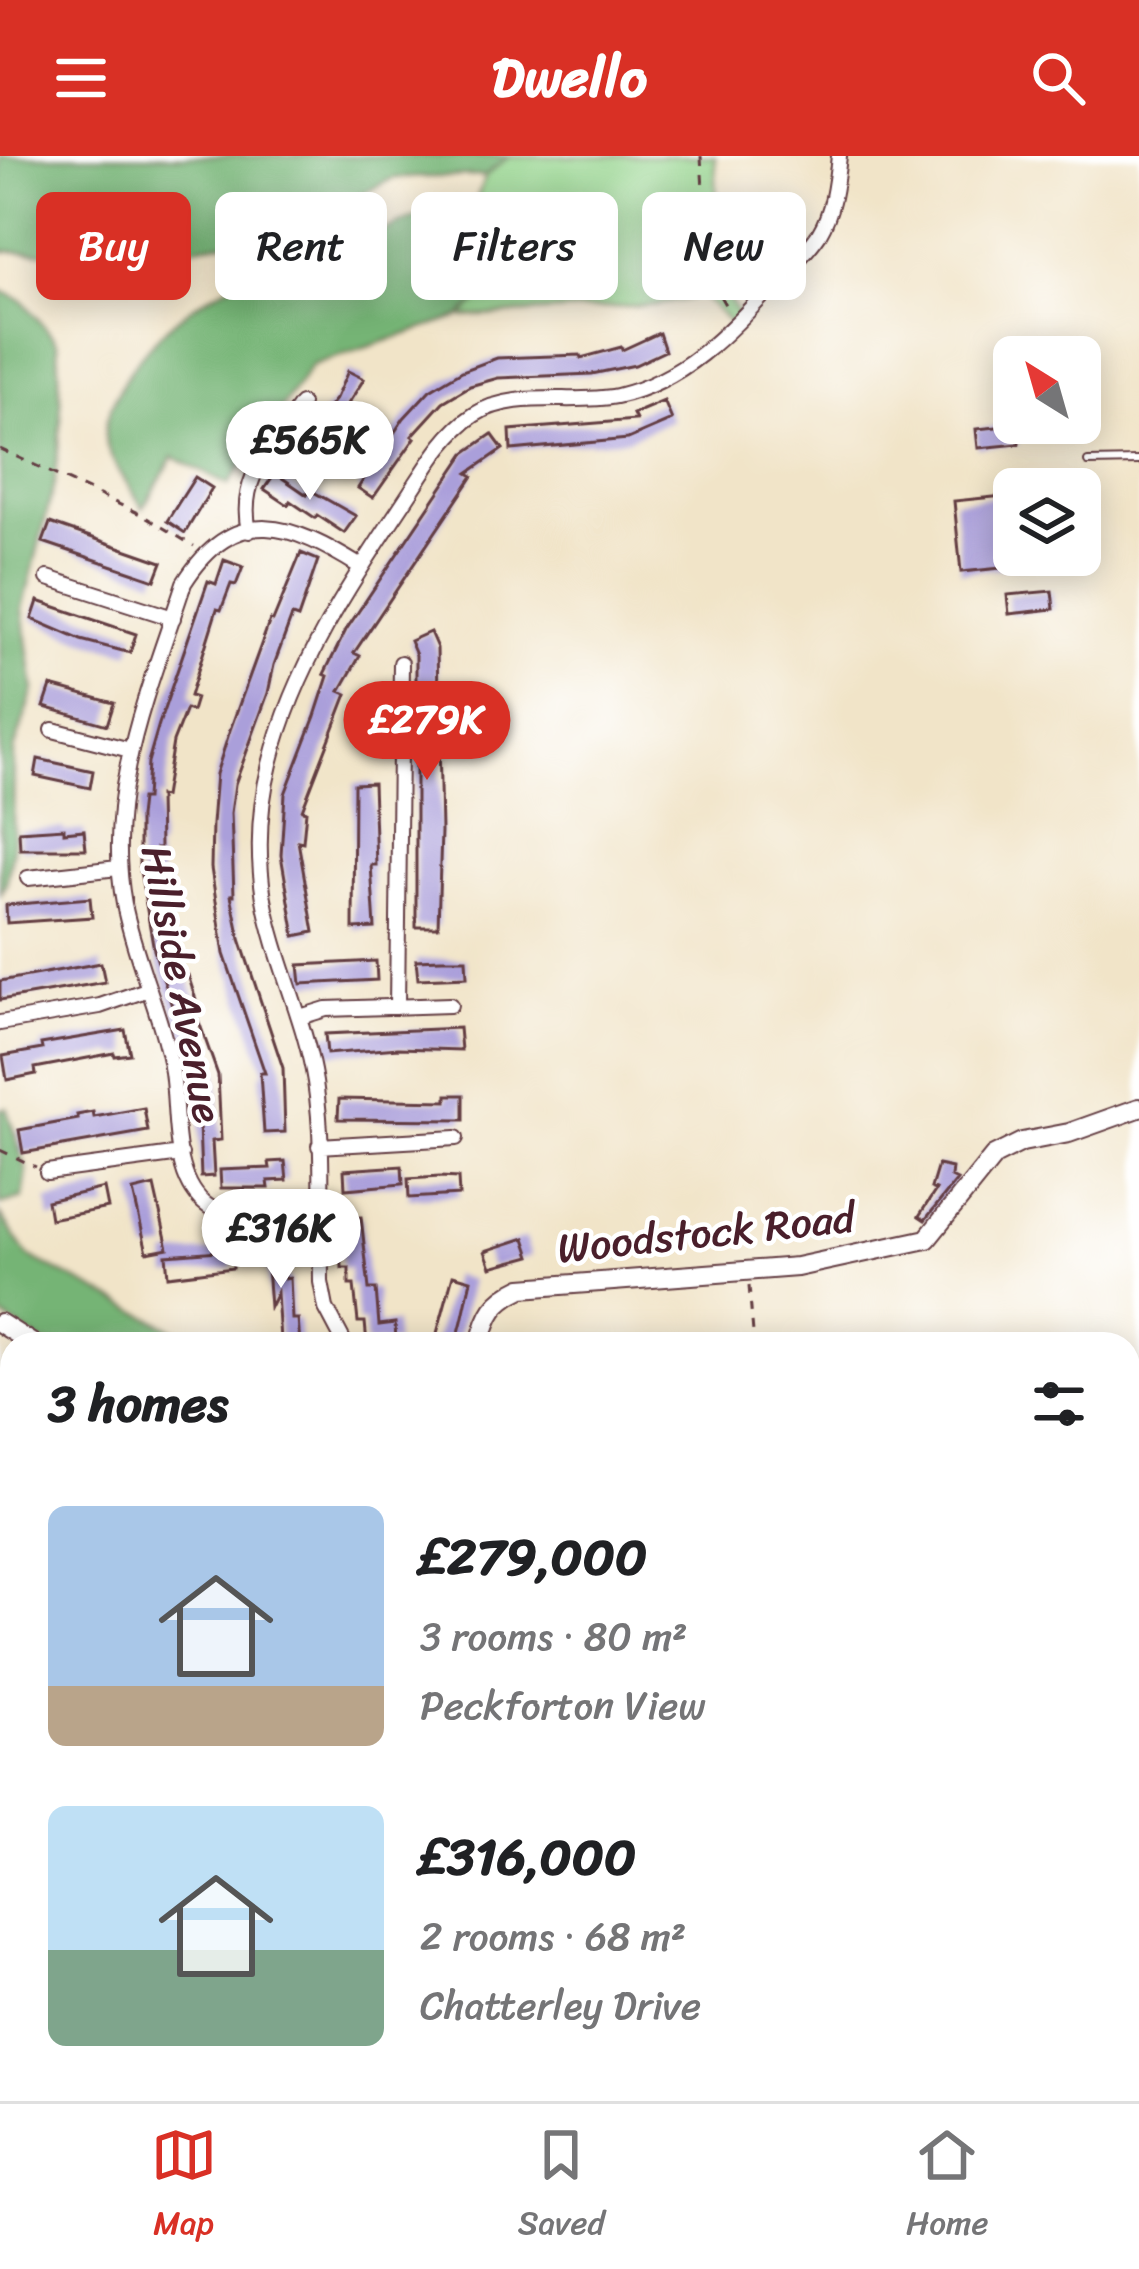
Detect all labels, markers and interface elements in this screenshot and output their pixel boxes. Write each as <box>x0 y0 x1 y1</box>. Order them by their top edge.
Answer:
text: Dwello <box>492 30 647 126</box>
icon: menu <box>48 45 114 111</box>
icon: search <box>1025 45 1091 111</box>
chip: Buy <box>36 192 191 300</box>
chip: Rent <box>215 192 387 300</box>
chip: Filters <box>411 192 618 300</box>
chip: New <box>642 192 806 300</box>
north arrow <box>993 336 1101 444</box>
map controls <box>993 336 1101 576</box>
pin: £565K <box>226 401 394 503</box>
text: £565K <box>253 405 367 474</box>
button: layers <box>993 468 1101 576</box>
pin: £279K <box>343 681 511 783</box>
text: £279K <box>370 685 484 754</box>
street label: Hillside Avenue <box>119 839 245 1129</box>
street label: Woodstock Road <box>554 1180 861 1285</box>
pin: £316K <box>197 1189 365 1291</box>
text: £316K <box>229 1193 333 1262</box>
text: 3 homes <box>48 1359 228 1449</box>
icon: filters <box>1026 1371 1092 1437</box>
text: £279,000 <box>420 1512 647 1602</box>
icon: home <box>144 1554 288 1698</box>
text: 3 rooms · 80 m² <box>420 1602 687 1671</box>
text: Peckforton View <box>420 1671 705 1740</box>
text: £316,000 <box>420 1812 636 1902</box>
icon: home <box>144 1854 288 1998</box>
text: 2 rooms · 68 m² <box>420 1902 686 1971</box>
text: Chatterley Drive <box>420 1971 701 2040</box>
tab: Map <box>151 2122 217 2252</box>
tab: Saved <box>518 2122 605 2252</box>
tab: Home <box>906 2122 988 2252</box>

